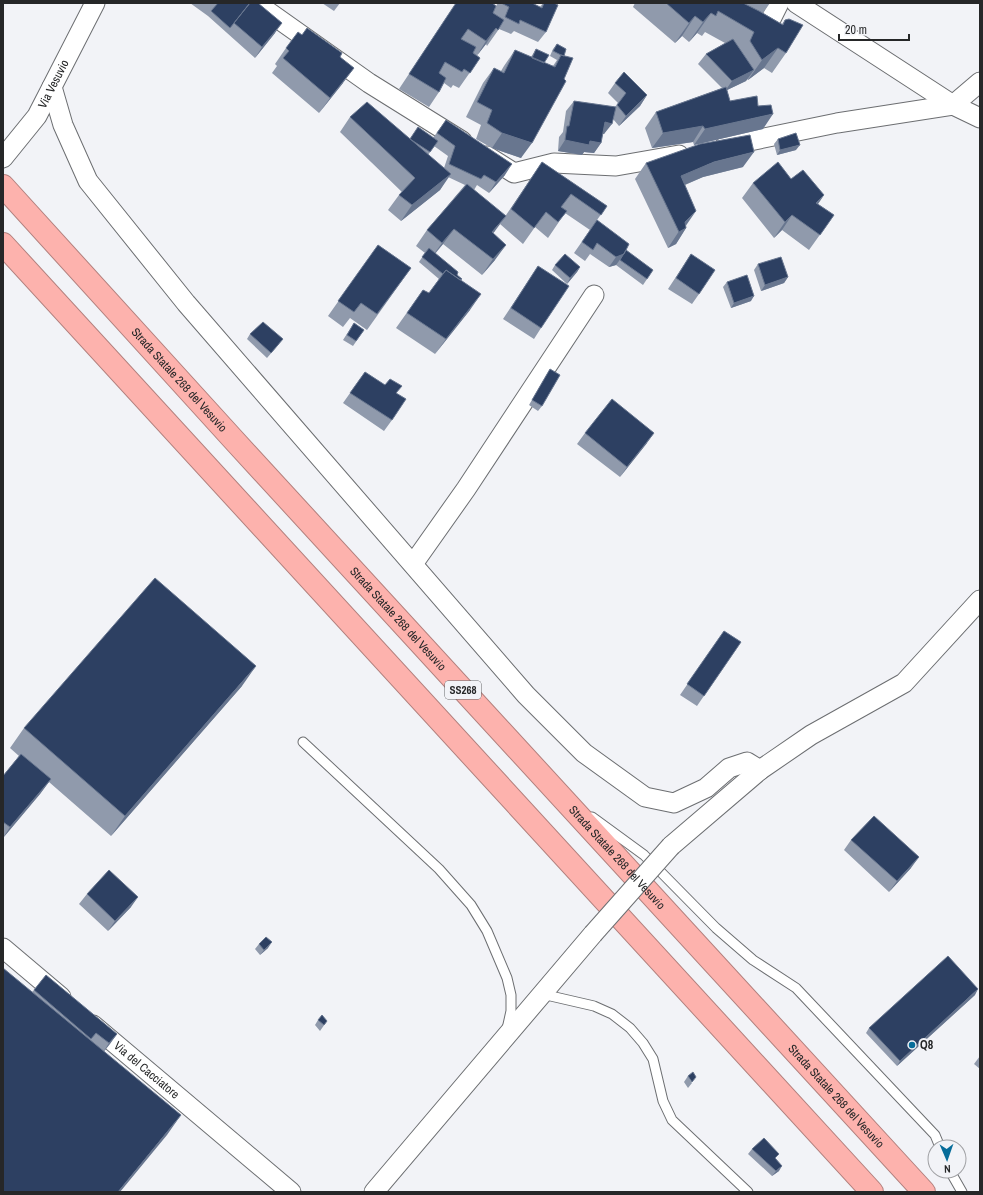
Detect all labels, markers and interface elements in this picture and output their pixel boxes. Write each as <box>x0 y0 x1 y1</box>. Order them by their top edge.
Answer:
scale bar <box>839 16 909 42</box>
text: 20 m <box>845 22 867 38</box>
street label: Via Vesuvio <box>34 57 73 111</box>
street label: Strada Statale 268 del Vesuvio <box>128 324 231 435</box>
street label: Strada Statale 268 del Vesuvio <box>346 564 450 674</box>
road number: SS268 <box>445 681 481 699</box>
street label: Strada Statale 268 del Vesuvio <box>565 802 669 913</box>
place label: Q8 <box>920 1037 934 1053</box>
street label: Via del Cacciatore <box>110 1038 183 1102</box>
marker: Q8 <box>907 1040 917 1050</box>
street label: Strada Statale 268 del Vesuvio <box>784 1041 888 1152</box>
north arrow <box>927 1139 967 1179</box>
text: N <box>944 1162 951 1176</box>

